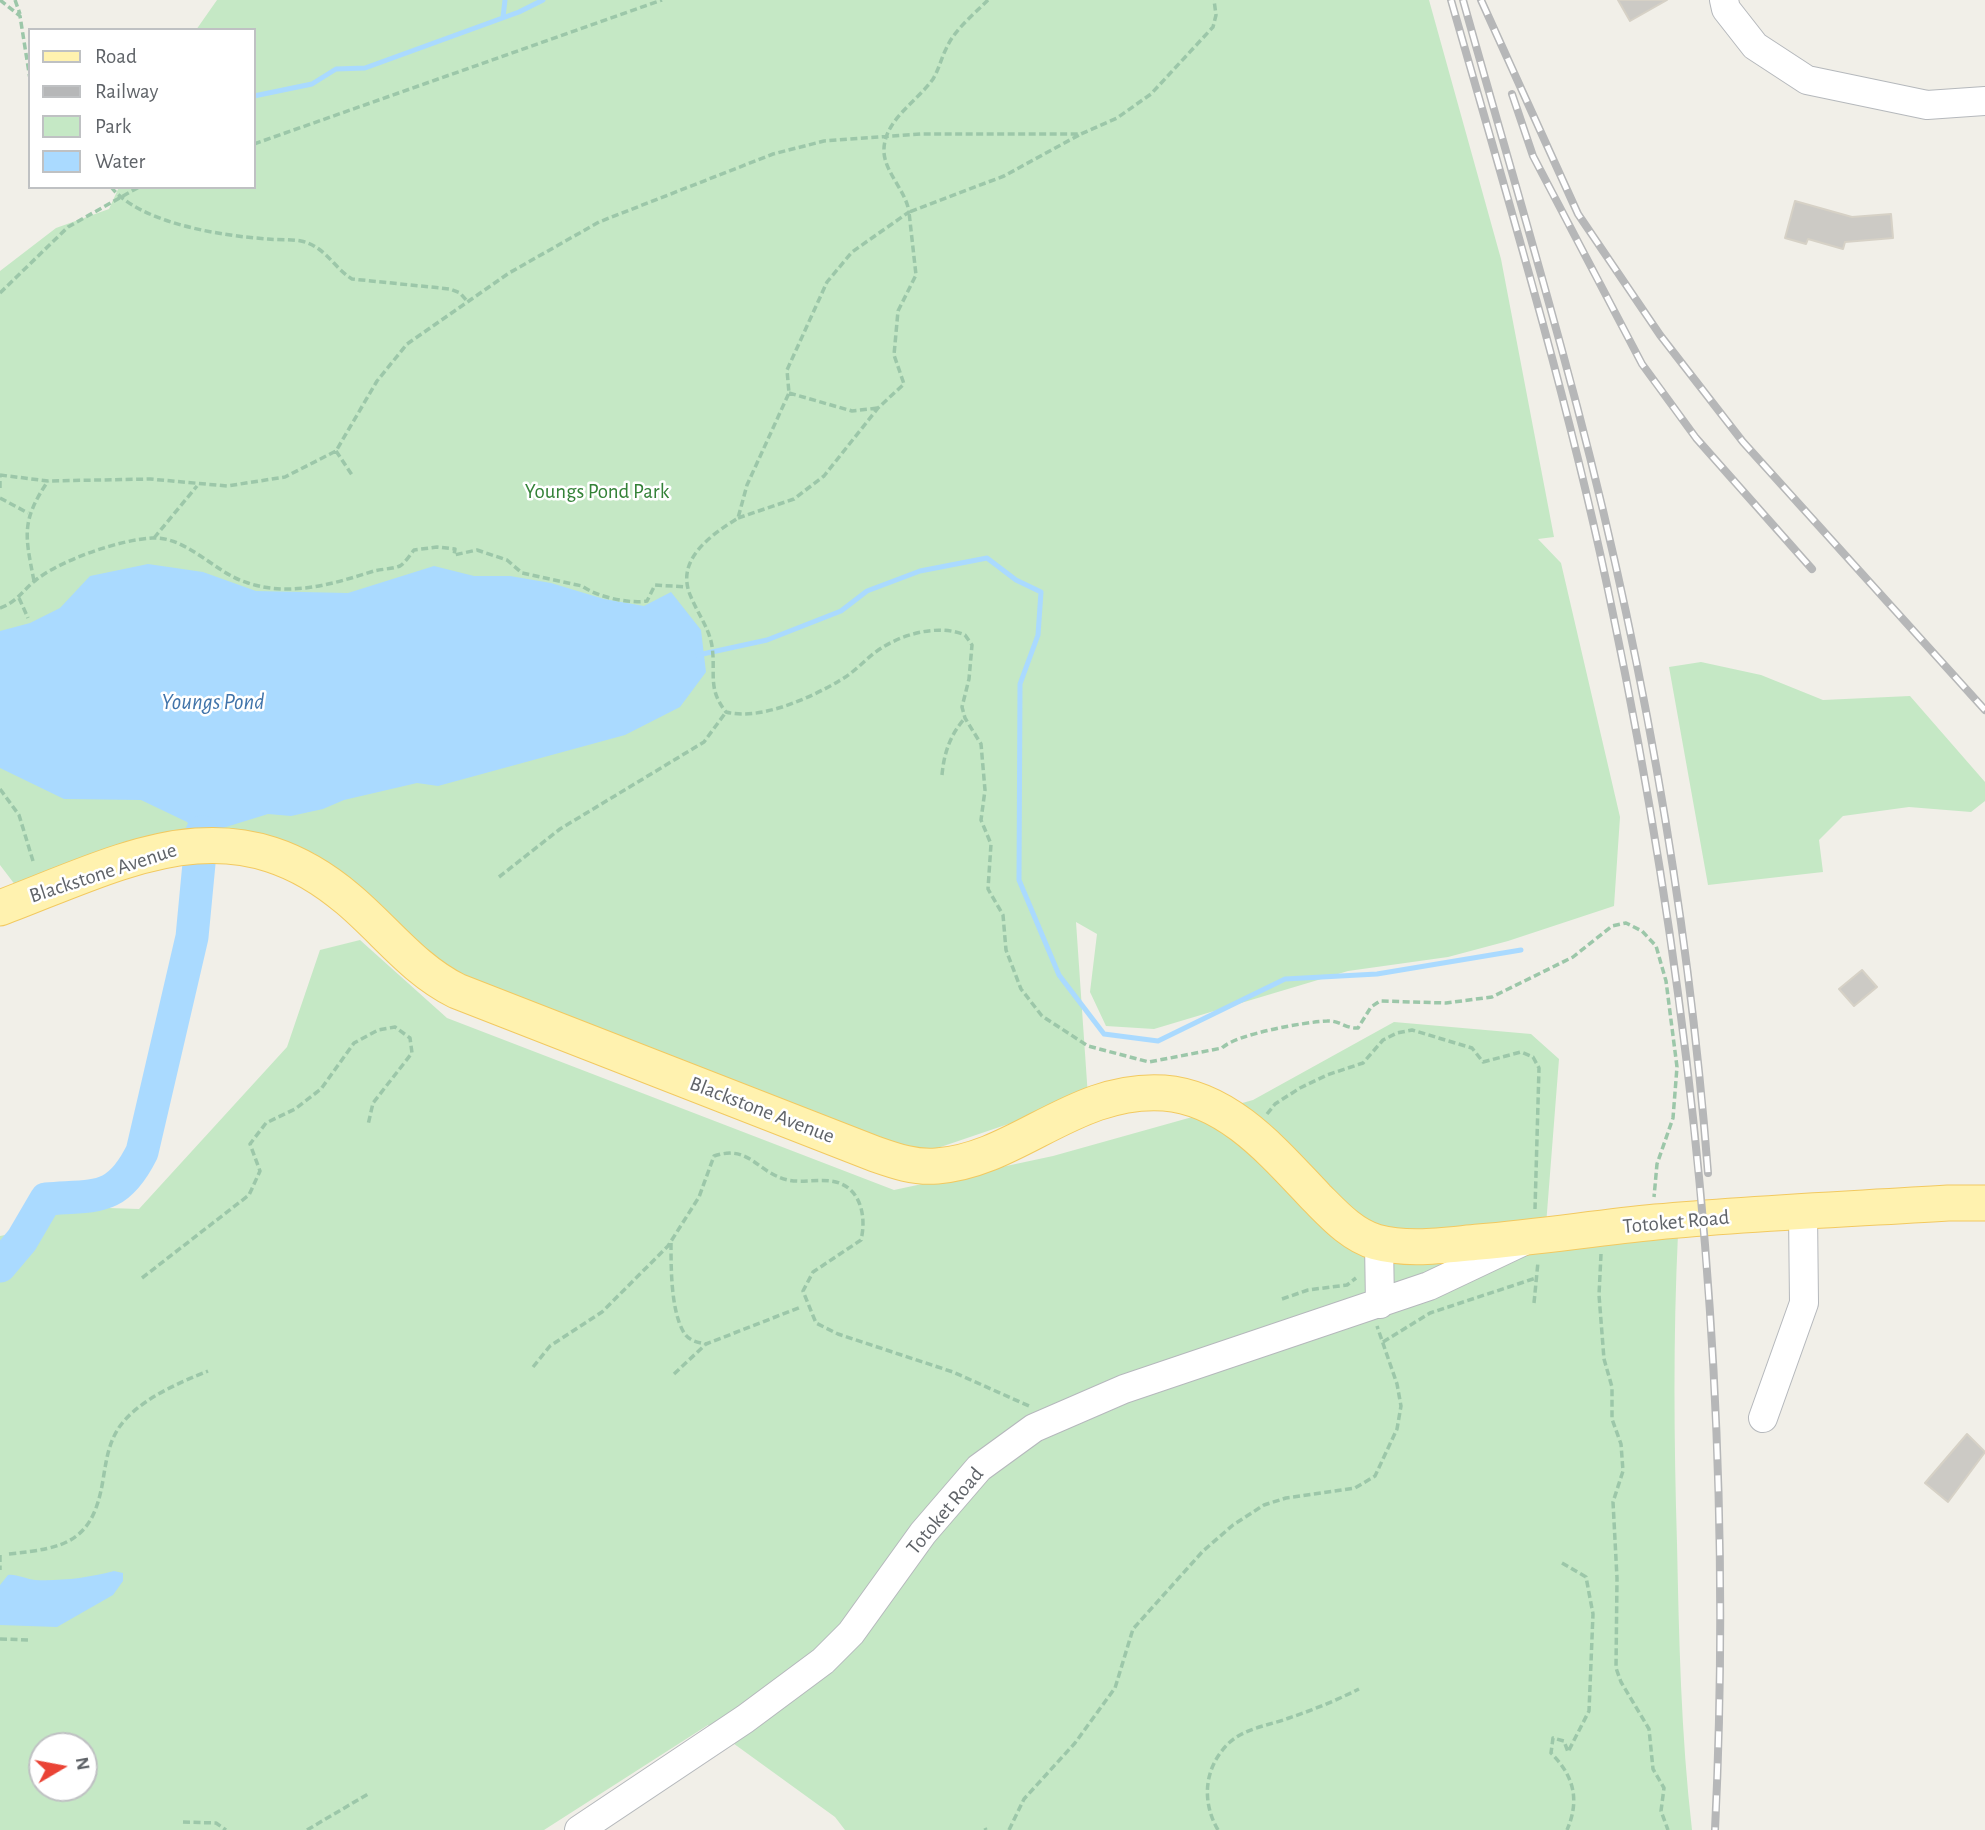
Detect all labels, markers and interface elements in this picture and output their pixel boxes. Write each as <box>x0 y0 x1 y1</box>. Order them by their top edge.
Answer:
legend <box>28 28 256 189</box>
text: Road <box>95 46 137 67</box>
text: Railway <box>95 81 158 102</box>
text: Park <box>95 116 131 137</box>
text: Water <box>95 151 145 172</box>
park label: Youngs Pond Park <box>525 479 669 505</box>
water label: Youngs Pond <box>162 688 264 716</box>
street label: Blackstone Avenue <box>26 837 180 909</box>
street label: Blackstone Avenue <box>686 1071 838 1149</box>
street label: Totoket Road <box>1622 1205 1730 1239</box>
street label: Totoket Road <box>901 1462 989 1560</box>
north arrow <box>28 1732 98 1802</box>
text: N <box>72 1755 93 1772</box>

